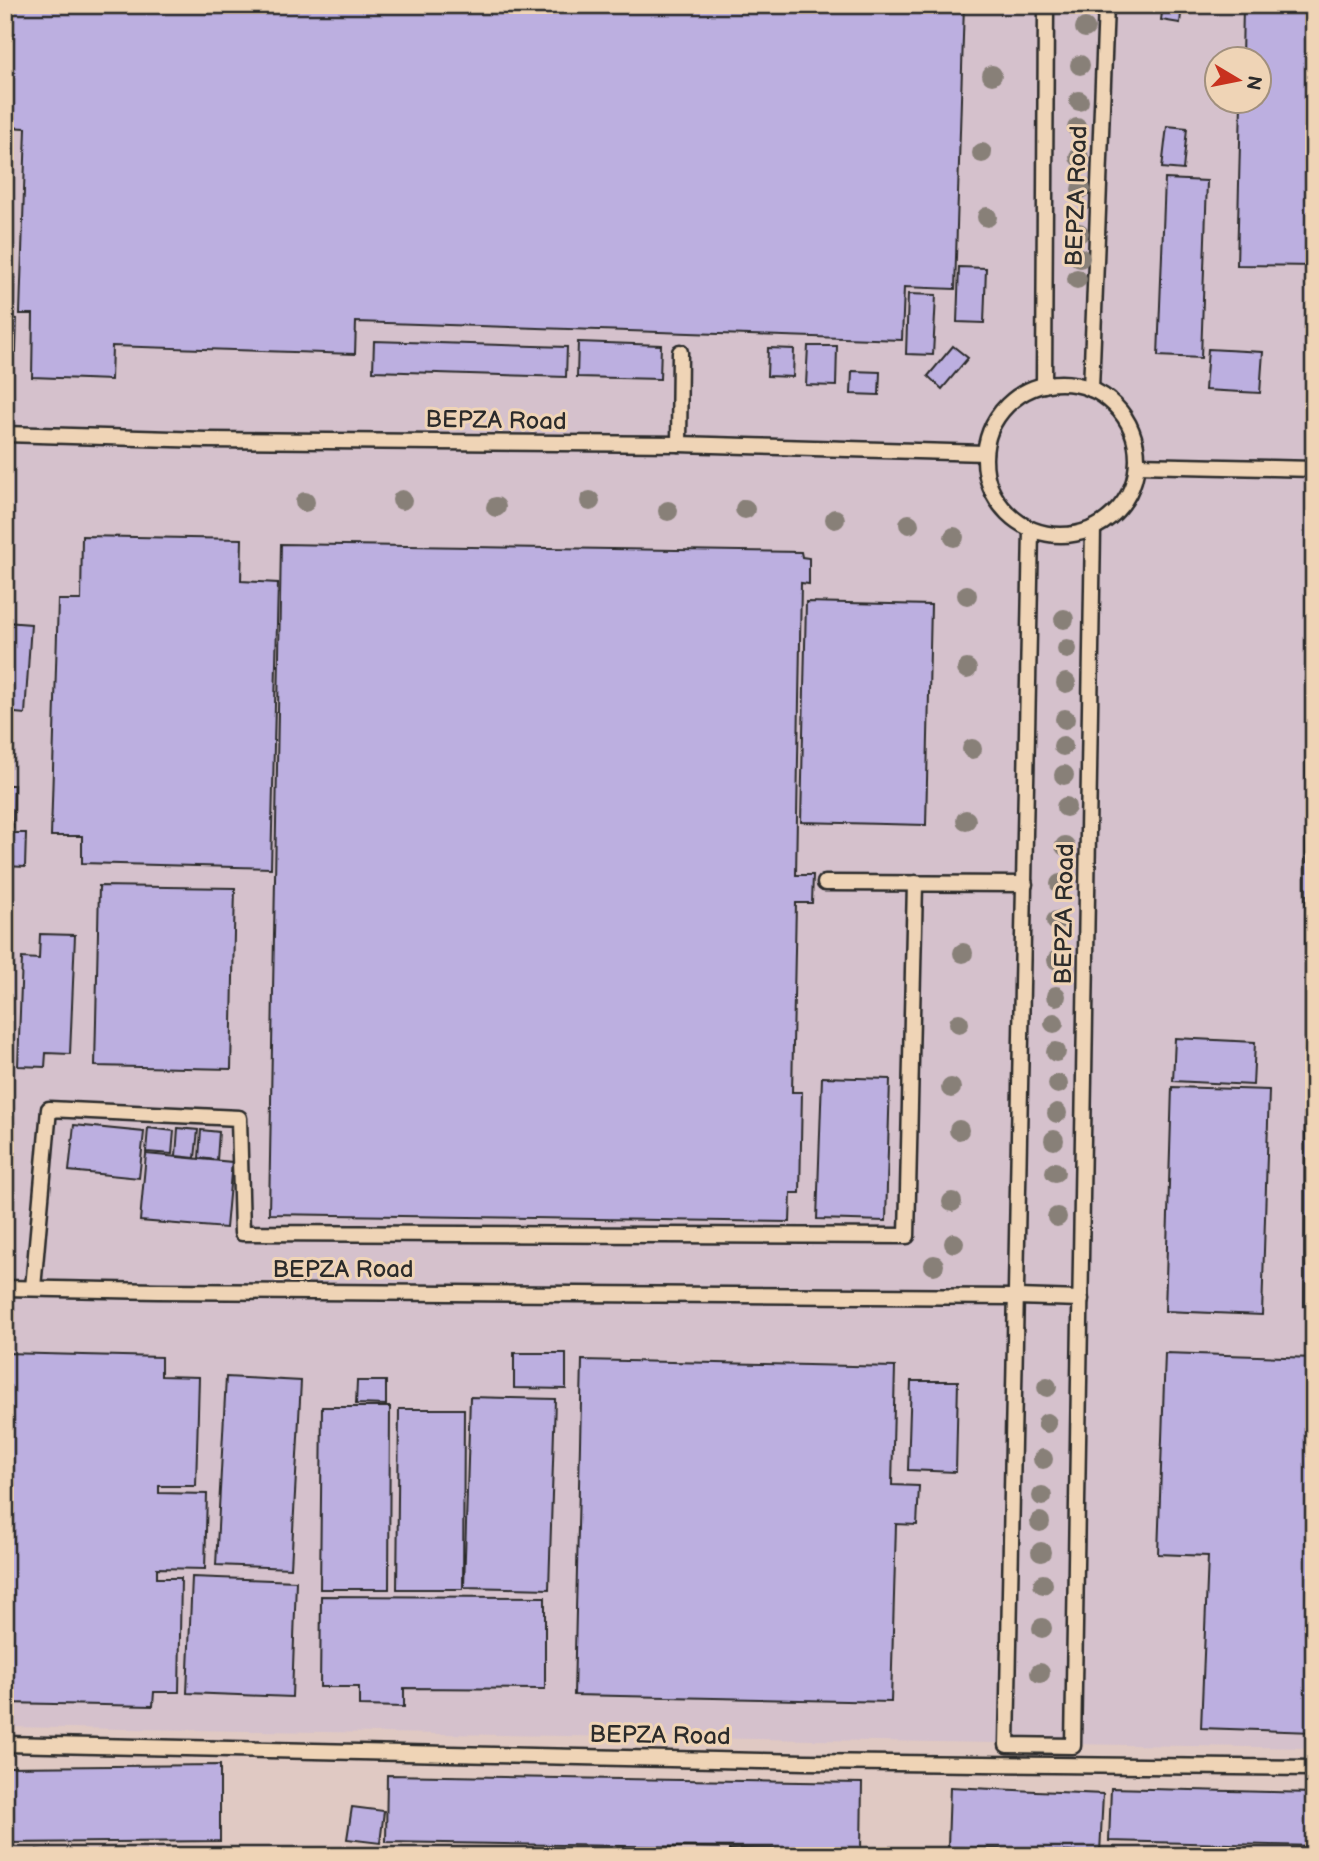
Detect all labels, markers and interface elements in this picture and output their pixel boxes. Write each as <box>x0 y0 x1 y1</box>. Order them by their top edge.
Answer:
north arrow <box>1204 46 1274 116</box>
text: N <box>1241 74 1266 92</box>
street label: BEPZA Road <box>1060 125 1093 267</box>
street label: BEPZA Road <box>425 405 567 436</box>
street label: BEPZA Road <box>1049 843 1080 985</box>
street label: BEPZA Road <box>272 1255 414 1284</box>
street label: BEPZA Road <box>589 1720 731 1751</box>

